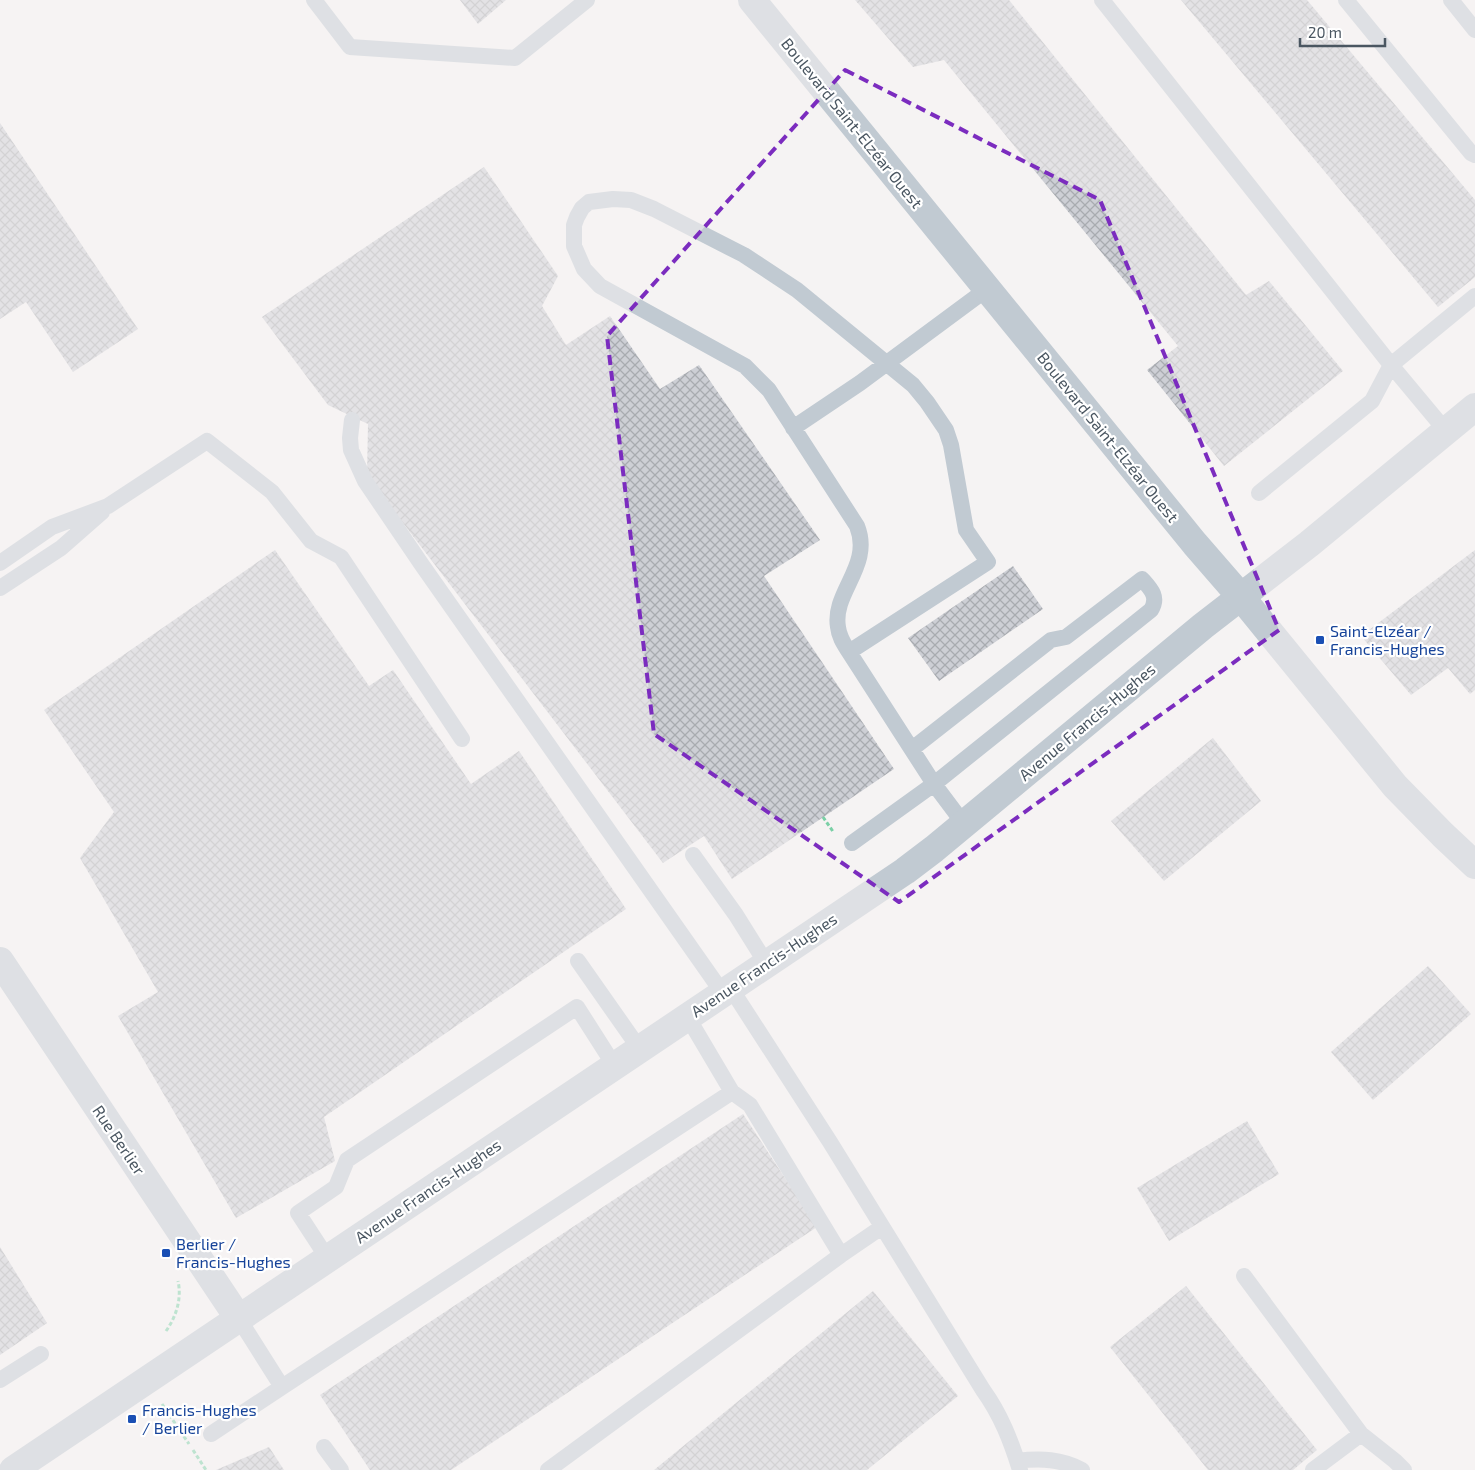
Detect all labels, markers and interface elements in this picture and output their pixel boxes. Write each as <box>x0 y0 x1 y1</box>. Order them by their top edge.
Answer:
scale bar <box>1300 15 1385 47</box>
text: 20 m <box>1308 23 1342 41</box>
street label: Boulevard Saint-Elzéar Ouest <box>778 34 927 212</box>
street label: Boulevard Saint-Elzéar Ouest <box>1034 348 1183 526</box>
place label: Saint-Elzéar / Francis-Hughes <box>1330 621 1445 658</box>
marker: Saint-Elzéar / Francis-Hughes <box>1314 634 1326 646</box>
street label: Avenue Francis-Hughes <box>1015 659 1159 784</box>
street label: Avenue Francis-Hughes <box>687 909 840 1021</box>
street label: Rue Berlier <box>89 1101 150 1179</box>
street label: Avenue Francis-Hughes <box>351 1135 504 1247</box>
place label: Berlier / Francis-Hughes <box>176 1234 291 1271</box>
marker: Berlier / Francis-Hughes <box>160 1247 172 1259</box>
place label: Francis-Hughes / Berlier <box>142 1400 257 1437</box>
marker: Francis-Hughes / Berlier <box>126 1413 138 1425</box>

